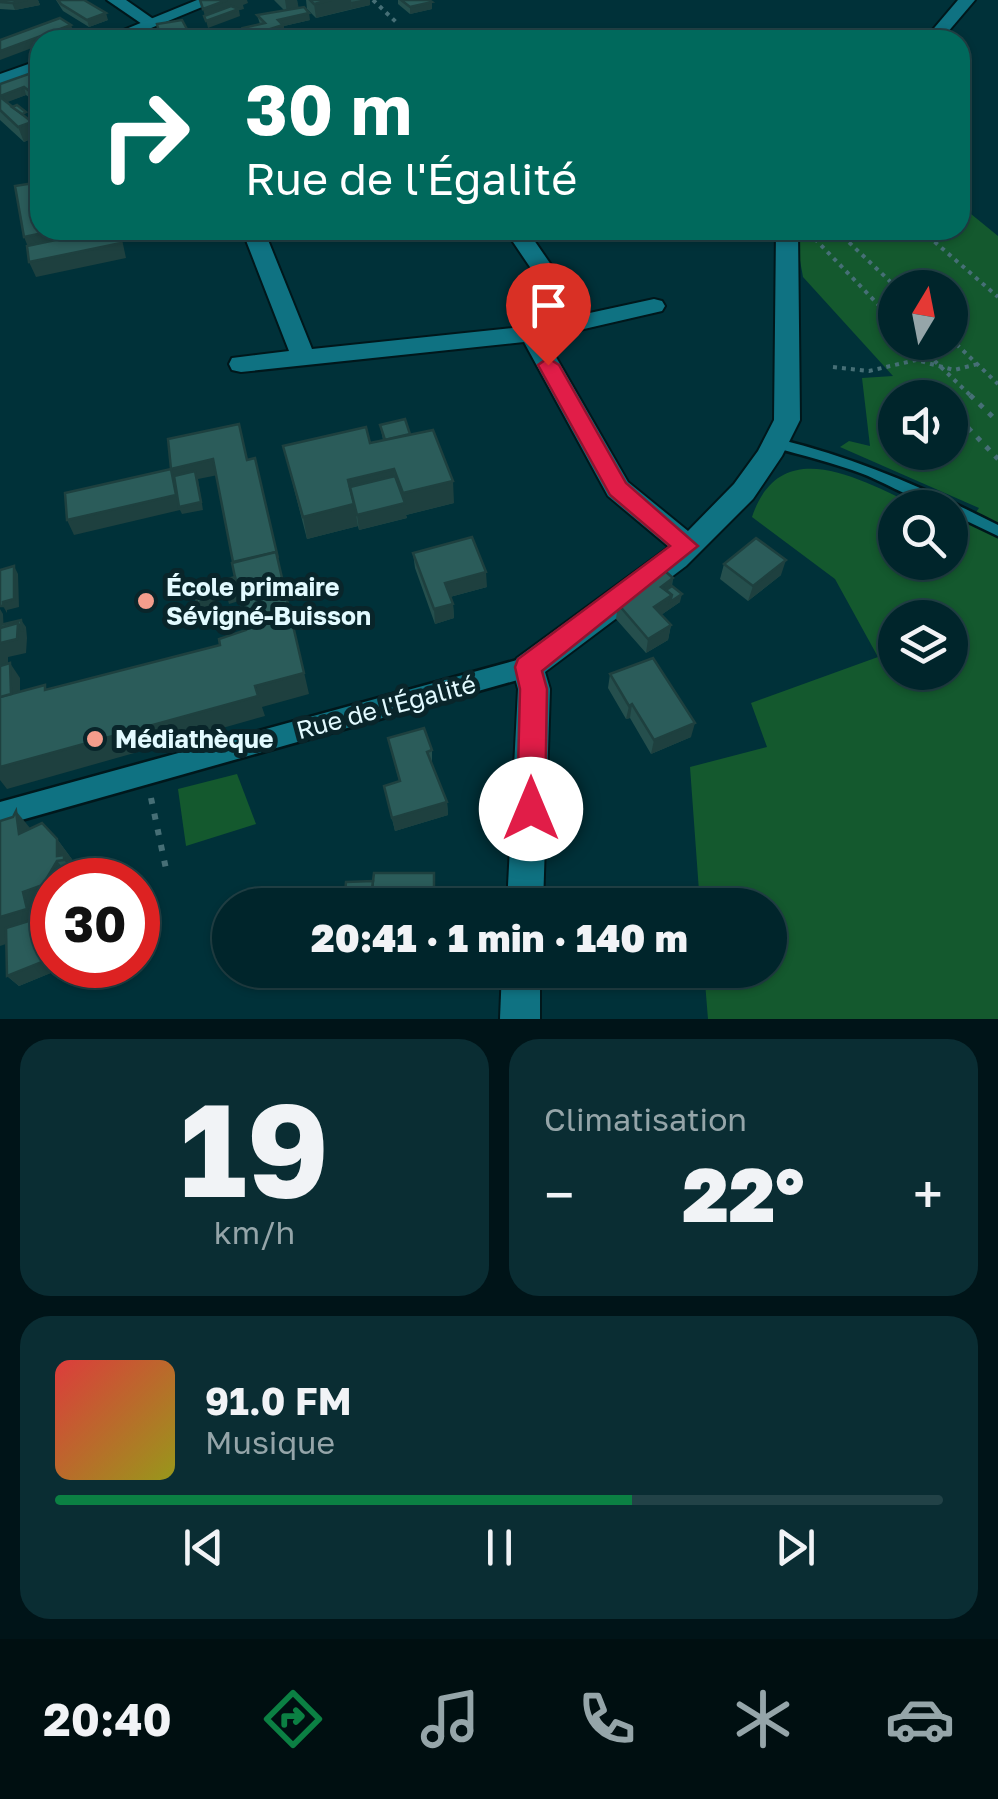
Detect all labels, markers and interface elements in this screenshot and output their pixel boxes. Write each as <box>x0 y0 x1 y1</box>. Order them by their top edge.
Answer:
text: 30 m <box>245 66 412 150</box>
icon: right <box>80 70 210 200</box>
text: Rue de l'Égalité <box>245 151 577 205</box>
pin <box>506 263 591 366</box>
north arrow <box>878 270 968 360</box>
map controls <box>878 270 968 690</box>
icon: arrive <box>521 278 576 333</box>
button: sound <box>878 380 968 470</box>
button: search <box>878 490 968 580</box>
place label: École primaire Sévigné-Buisson <box>166 571 371 631</box>
marker: École primaire Sévigné-Buisson <box>135 590 157 612</box>
button: layers <box>878 600 968 690</box>
street label: Rue de l'Égalité <box>293 668 479 745</box>
place label: Médiathèque <box>115 723 274 754</box>
marker: Médiathèque <box>84 728 106 750</box>
position arrow <box>479 757 583 861</box>
speed limit sign: 30 <box>30 858 160 988</box>
text: 20:41 · 1 min · 140 m <box>311 915 688 960</box>
text: 19 <box>180 1070 329 1226</box>
text: Climatisation <box>544 1100 747 1138</box>
text: 22° <box>682 1148 805 1239</box>
text: − <box>544 1161 574 1227</box>
text: + <box>913 1161 943 1227</box>
text: km/h <box>214 1213 295 1251</box>
text: 91.0 FM <box>205 1378 352 1423</box>
text: Musique <box>205 1423 335 1461</box>
icon: previous <box>176 1520 231 1575</box>
icon: pause <box>472 1520 527 1575</box>
icon: next <box>768 1520 823 1575</box>
icon: directions <box>258 1684 328 1754</box>
icon: music <box>415 1684 485 1754</box>
icon: phone <box>572 1684 642 1754</box>
icon: climate <box>728 1684 798 1754</box>
icon: car <box>885 1684 955 1754</box>
text: 20:40 <box>43 1692 172 1746</box>

